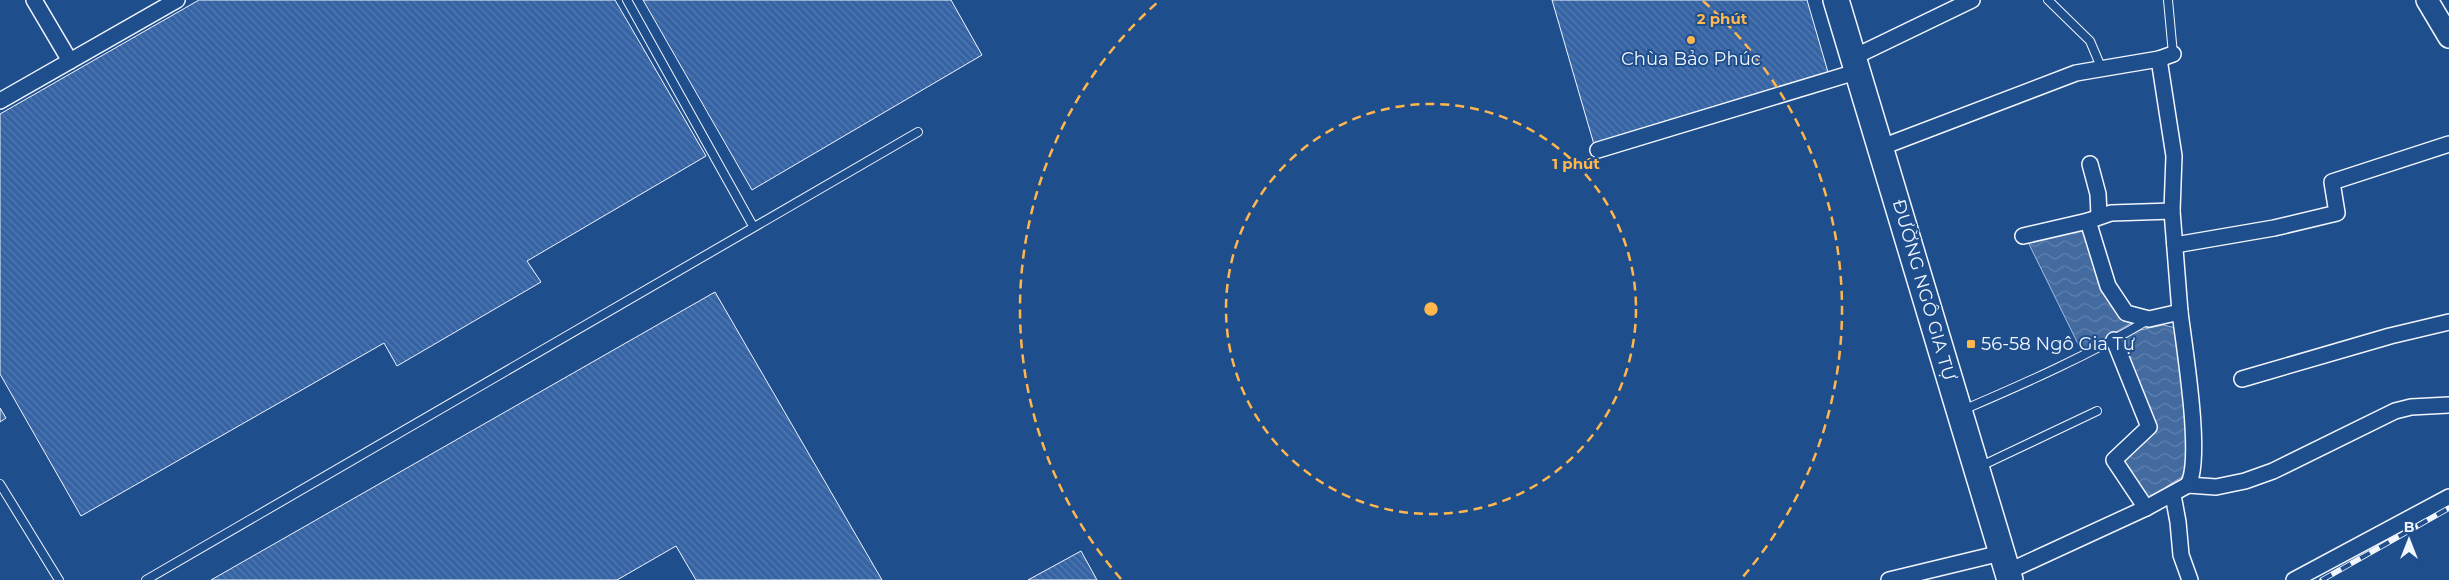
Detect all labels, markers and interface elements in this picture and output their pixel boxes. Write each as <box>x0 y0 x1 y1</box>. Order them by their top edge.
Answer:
text: 2 phút <box>1697 9 1748 28</box>
marker: Chùa Bảo Phúc <box>1685 34 1697 46</box>
place label: Chùa Bảo Phúc <box>1621 48 1761 70</box>
text: 1 phút <box>1552 154 1600 173</box>
street label: ĐƯỜNG NGÔ GIA TỰ <box>1888 197 1961 384</box>
centre of rings <box>1422 300 1440 318</box>
place label: 56-58 Ngô Gia Tự <box>1981 333 2135 355</box>
marker: 56-58 Ngô Gia Tự <box>1965 338 1977 350</box>
north arrow <box>2384 515 2434 565</box>
text: B <box>2404 518 2415 536</box>

